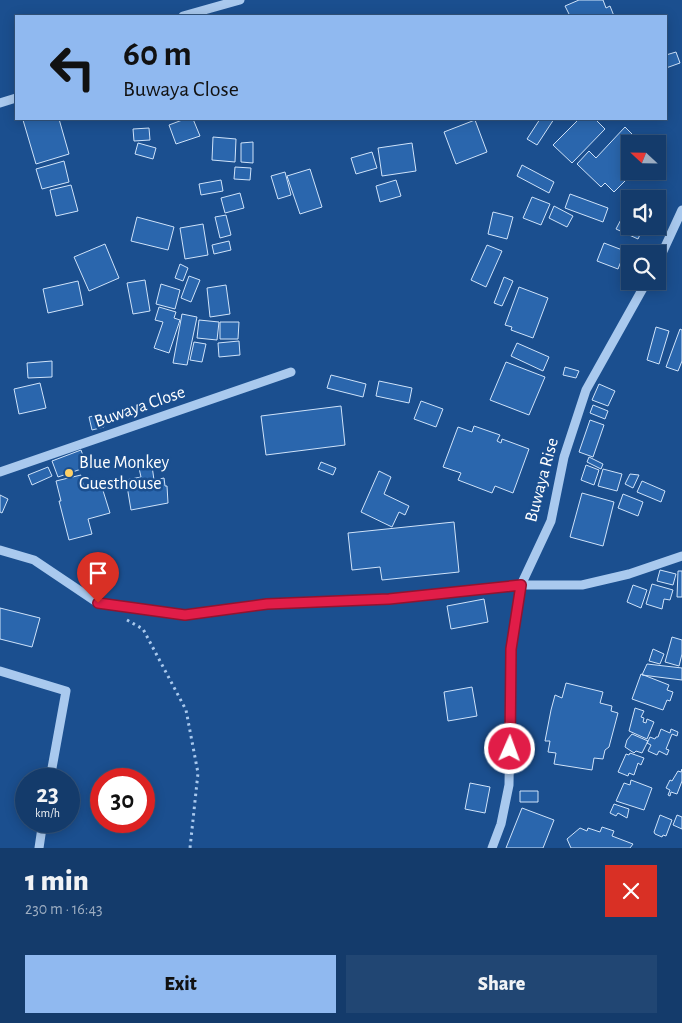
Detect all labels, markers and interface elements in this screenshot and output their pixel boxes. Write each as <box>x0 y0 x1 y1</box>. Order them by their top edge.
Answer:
icon: left <box>40 35 105 100</box>
text: 60 m <box>123 37 192 72</box>
text: Buwaya Close <box>123 78 239 100</box>
north arrow <box>621 135 666 180</box>
map controls <box>621 135 666 290</box>
button: sound <box>621 190 666 235</box>
button: search <box>621 245 666 290</box>
street label: Buwaya Close <box>92 383 188 431</box>
street label: Buwaya Rise <box>522 436 562 524</box>
place label: Blue Monkey Guesthouse <box>79 454 170 493</box>
marker: Blue Monkey Guesthouse <box>63 467 75 479</box>
pin <box>77 552 119 603</box>
icon: arrive <box>84 559 112 587</box>
position arrow <box>483 722 535 774</box>
speed limit sign: 30 <box>90 768 155 833</box>
text: 23 <box>36 782 59 807</box>
text: km/h <box>35 807 60 819</box>
button: close <box>605 865 657 917</box>
text: 1 min <box>25 866 89 896</box>
text: 230 m · 16:43 <box>25 901 103 917</box>
button: Exit <box>25 955 336 1013</box>
button: Share <box>346 955 657 1013</box>

